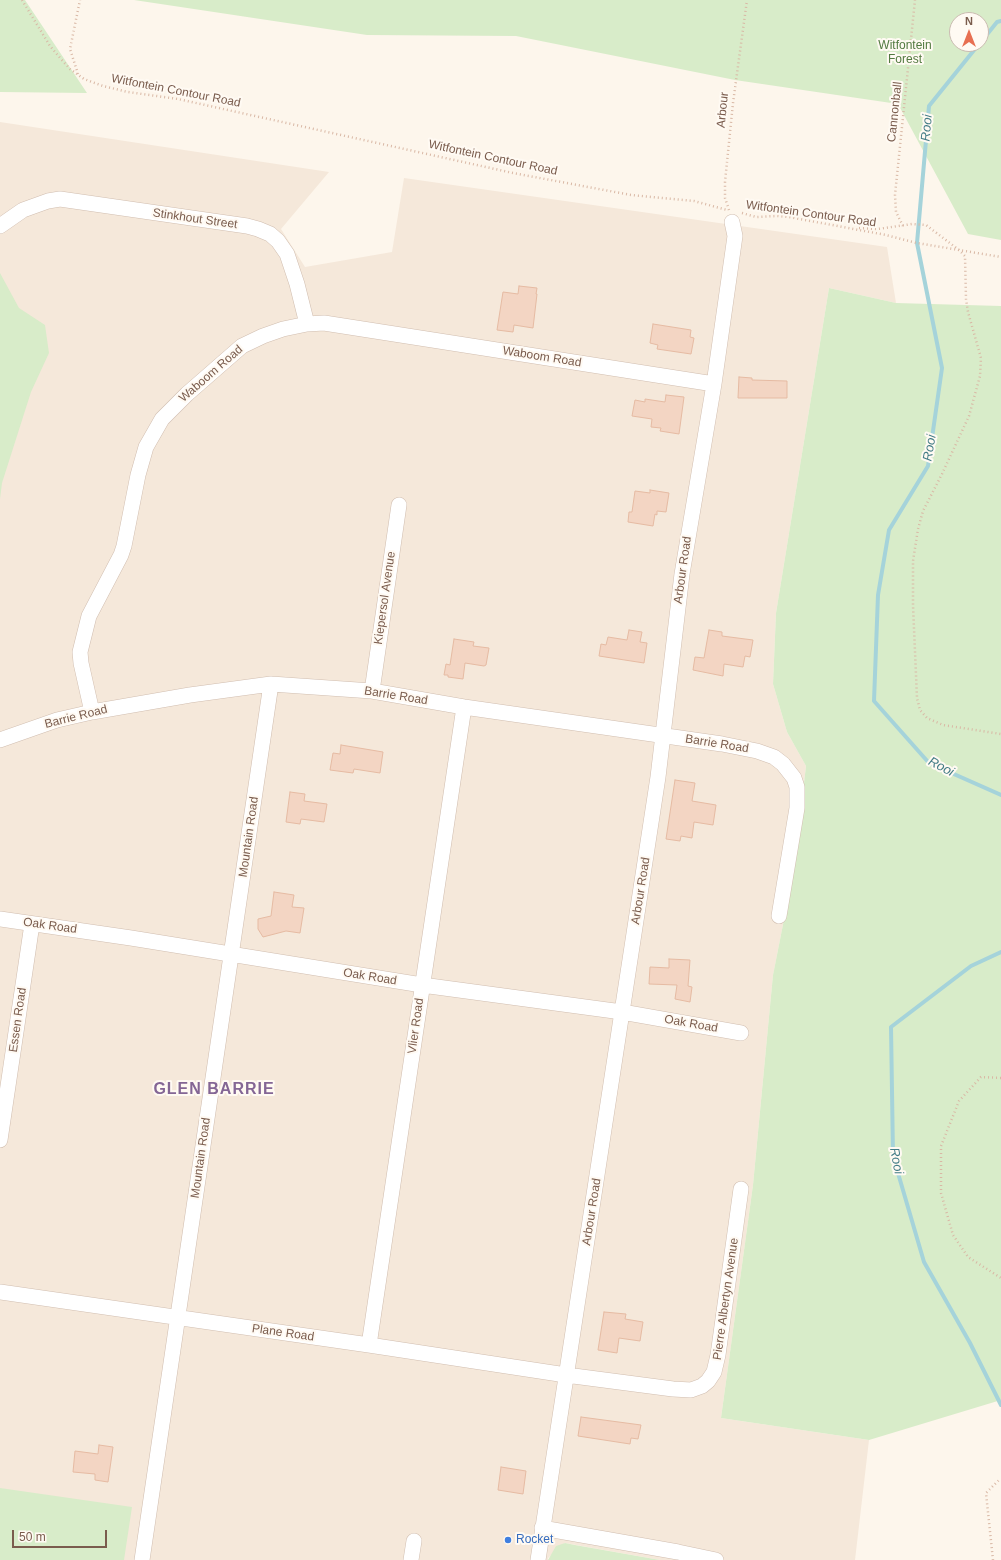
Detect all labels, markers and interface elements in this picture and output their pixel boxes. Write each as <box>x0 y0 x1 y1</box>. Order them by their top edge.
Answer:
north arrow <box>949 12 989 52</box>
text: N <box>965 15 973 27</box>
park label: Witfontein Forest <box>878 39 932 67</box>
street label: Witfontein Contour Road <box>110 71 242 111</box>
street label: Cannonball <box>885 81 905 143</box>
street label: Arbour <box>714 91 732 129</box>
water label: Rooi <box>918 114 936 142</box>
street label: Witfontein Contour Road <box>427 137 559 179</box>
street label: Witfontein Contour Road <box>745 198 877 230</box>
street label: Stinkhout Street <box>152 206 238 232</box>
street label: Waboom Road <box>176 342 246 406</box>
street label: Waboom Road <box>502 344 582 370</box>
water label: Rooi <box>920 433 940 463</box>
street label: Arbour Road <box>671 535 695 605</box>
street label: Kiepersol Avenue <box>371 551 399 645</box>
street label: Barrie Road <box>363 684 429 708</box>
street label: Barrie Road <box>43 702 109 732</box>
street label: Barrie Road <box>684 732 750 756</box>
water label: Rooi <box>926 754 956 780</box>
street label: Mountain Road <box>236 796 262 878</box>
street label: Arbour Road <box>629 856 653 926</box>
street label: Oak Road <box>22 915 78 937</box>
street label: Oak Road <box>342 966 398 988</box>
street label: Essen Road <box>6 987 30 1053</box>
street label: Vlier Road <box>405 997 427 1055</box>
street label: Oak Road <box>663 1012 719 1036</box>
district label: GLEN BARRIE <box>153 1080 275 1100</box>
street label: Mountain Road <box>188 1117 214 1199</box>
water label: Rooi <box>886 1146 906 1176</box>
street label: Arbour Road <box>580 1177 604 1247</box>
street label: Pierre Albertyn Avenue <box>710 1237 742 1361</box>
street label: Plane Road <box>251 1322 315 1344</box>
scale bar <box>14 1522 109 1548</box>
text: 50 m <box>19 1530 46 1544</box>
place label: Rocket <box>516 1533 553 1547</box>
marker: Rocket <box>503 1535 513 1545</box>

